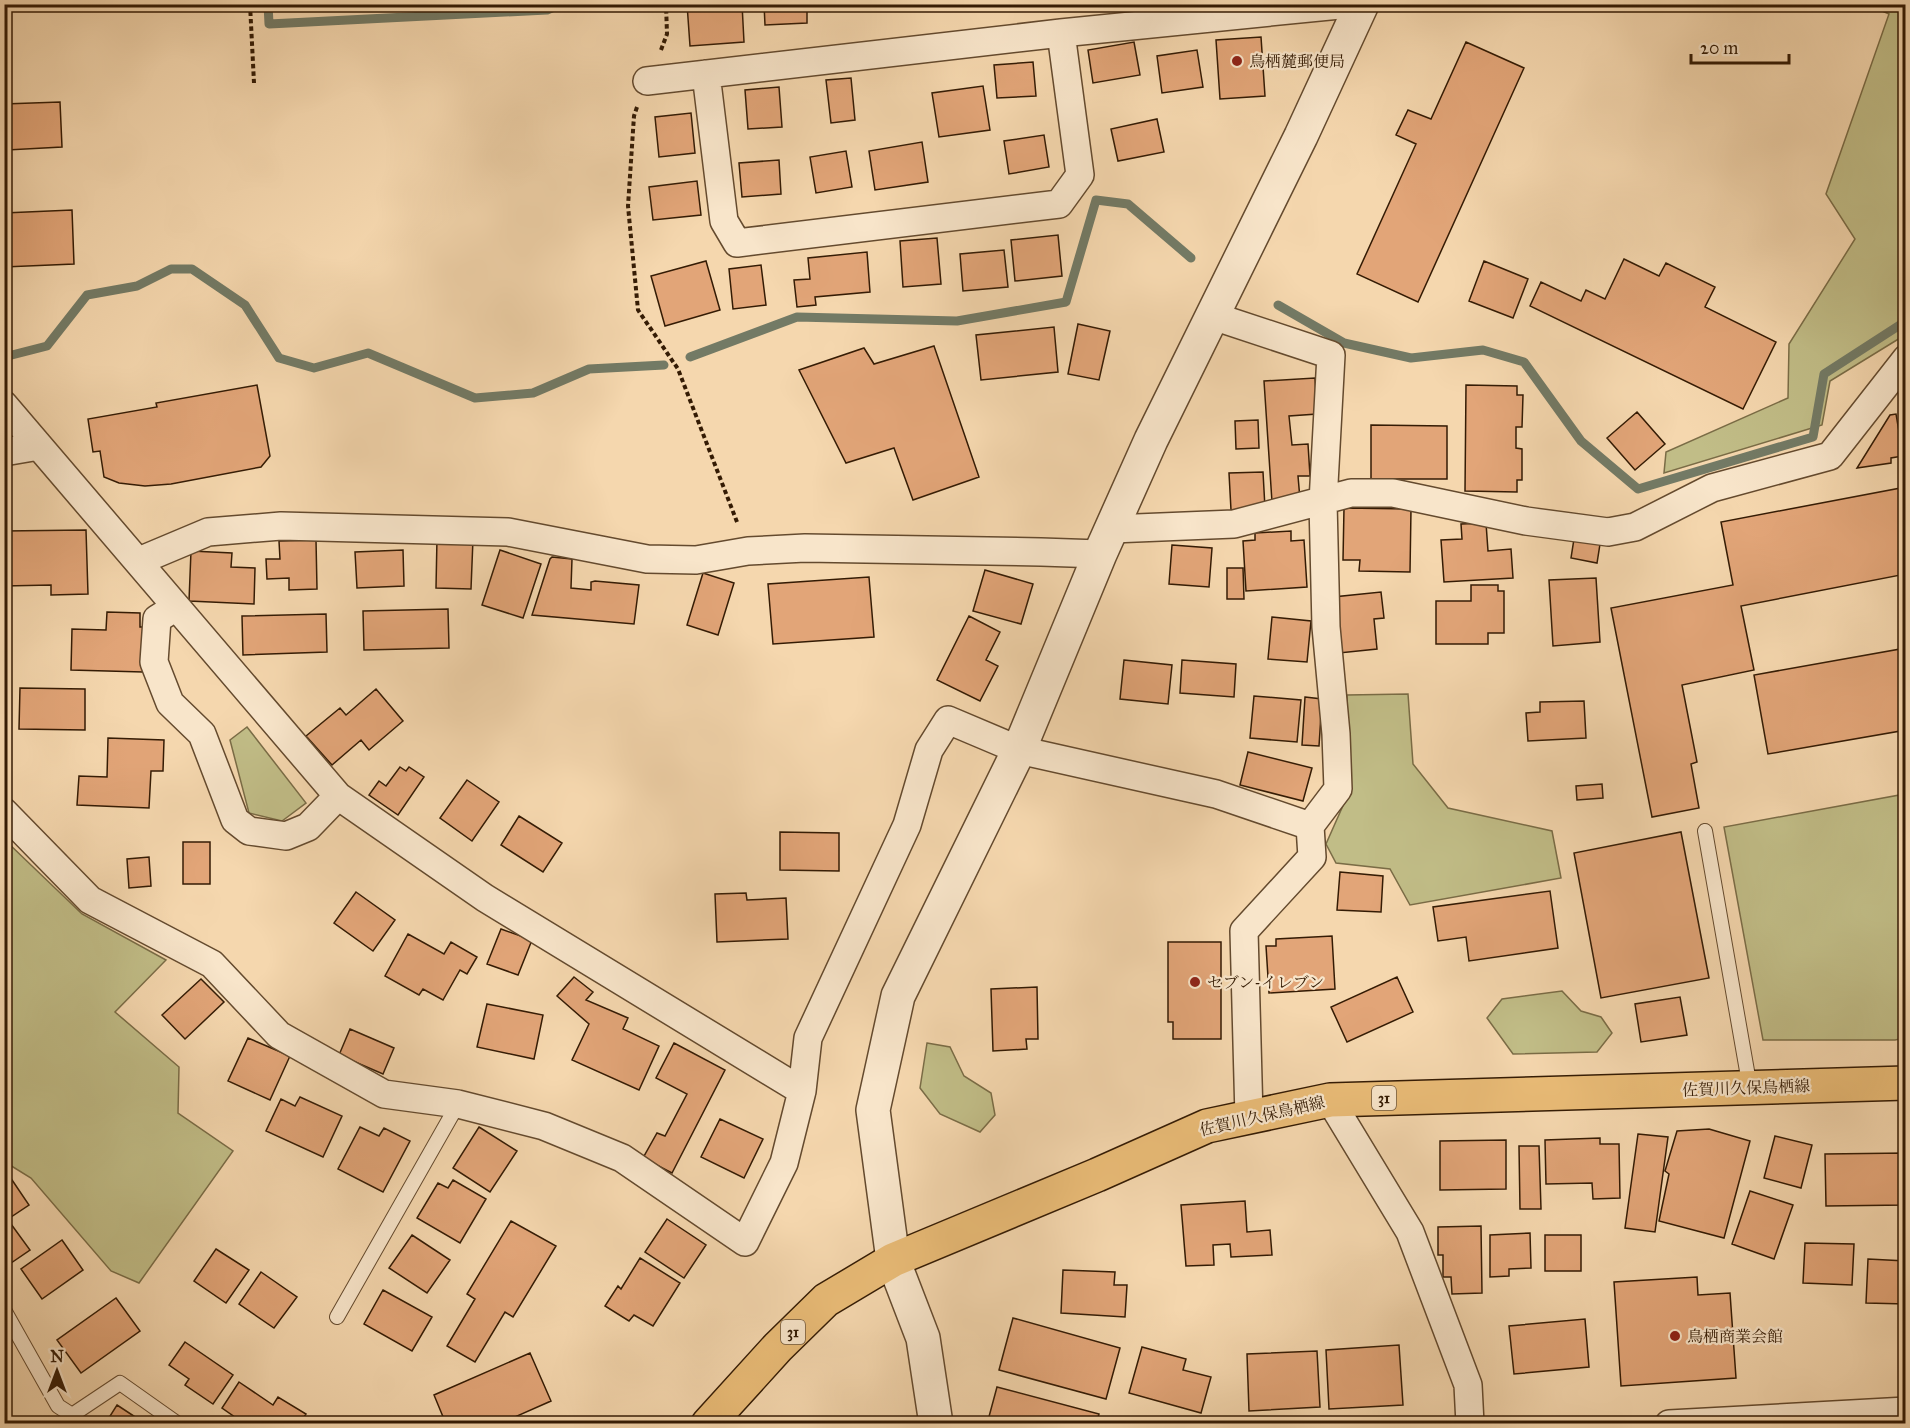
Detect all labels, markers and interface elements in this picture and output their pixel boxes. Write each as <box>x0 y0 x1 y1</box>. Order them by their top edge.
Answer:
scale bar <box>1691 27 1788 65</box>
text: 20 m <box>1700 37 1738 59</box>
place label: 鳥栖麓郵便局 <box>1249 52 1345 71</box>
marker: 鳥栖麓郵便局 <box>1230 54 1244 68</box>
place label: セブン-イレブン <box>1207 973 1324 992</box>
marker: セブン-イレブン <box>1188 975 1202 989</box>
street label: 佐賀川久保鳥栖線 <box>1682 1076 1810 1100</box>
road number: 31 <box>1372 1086 1396 1110</box>
street label: 佐賀川久保鳥栖線 <box>1197 1092 1327 1140</box>
road number: 31 <box>781 1320 805 1344</box>
place label: 鳥栖商業会館 <box>1687 1327 1783 1346</box>
marker: 鳥栖商業会館 <box>1668 1329 1682 1343</box>
north arrow <box>27 1341 87 1401</box>
text: N <box>50 1347 64 1366</box>

